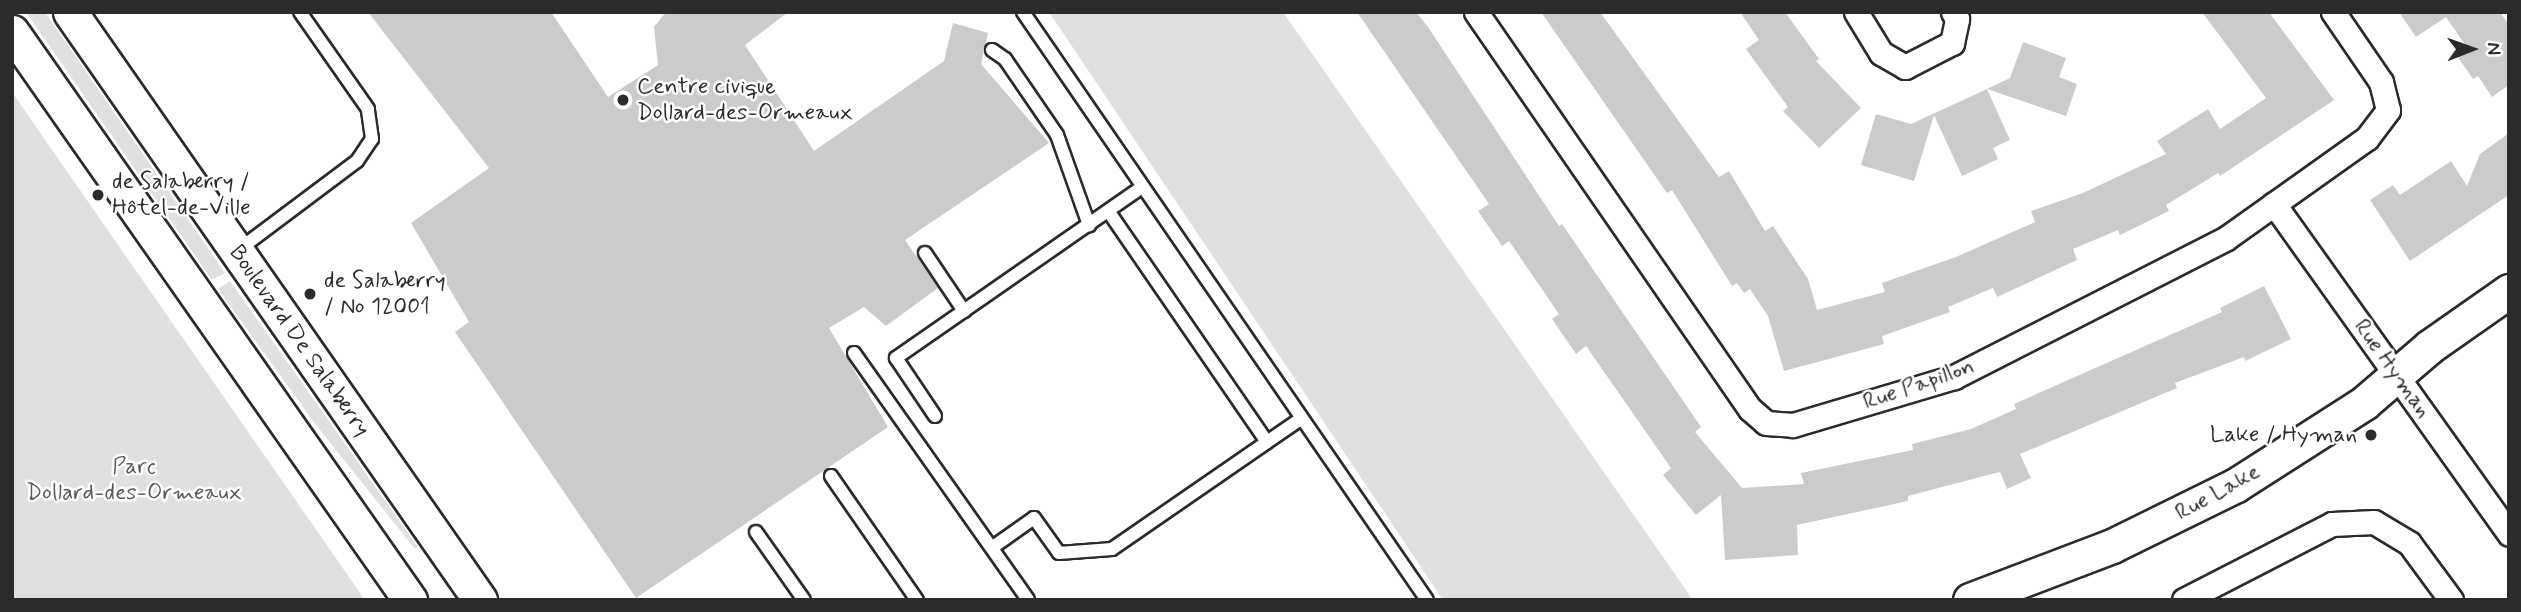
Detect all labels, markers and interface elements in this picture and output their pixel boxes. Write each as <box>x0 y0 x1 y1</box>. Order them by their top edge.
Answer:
north arrow <box>2437 14 2507 84</box>
text: N <box>2481 42 2506 55</box>
place label: Centre civique Dollard-des-Ormeaux <box>637 73 853 127</box>
marker: Centre civique Dollard-des-Ormeaux <box>615 92 631 108</box>
place label: de Salaberry / Hôtel-de-Ville <box>112 168 251 222</box>
marker: de Salaberry / Hôtel-de-Ville <box>90 187 106 203</box>
street label: Boulevard De Salaberry <box>224 242 374 440</box>
place label: de Salaberry / No 12001 <box>324 267 446 321</box>
marker: de Salaberry / No 12001 <box>302 286 318 302</box>
street label: Rue Hyman <box>2347 314 2437 424</box>
street label: Rue Papillon <box>1861 354 1977 416</box>
place label: Lake / Hyman <box>2210 421 2357 449</box>
marker: Lake / Hyman <box>2363 427 2379 443</box>
park label: Parc Dollard-des-Ormeaux <box>26 453 242 507</box>
street label: Rue Lake <box>2172 459 2264 527</box>

